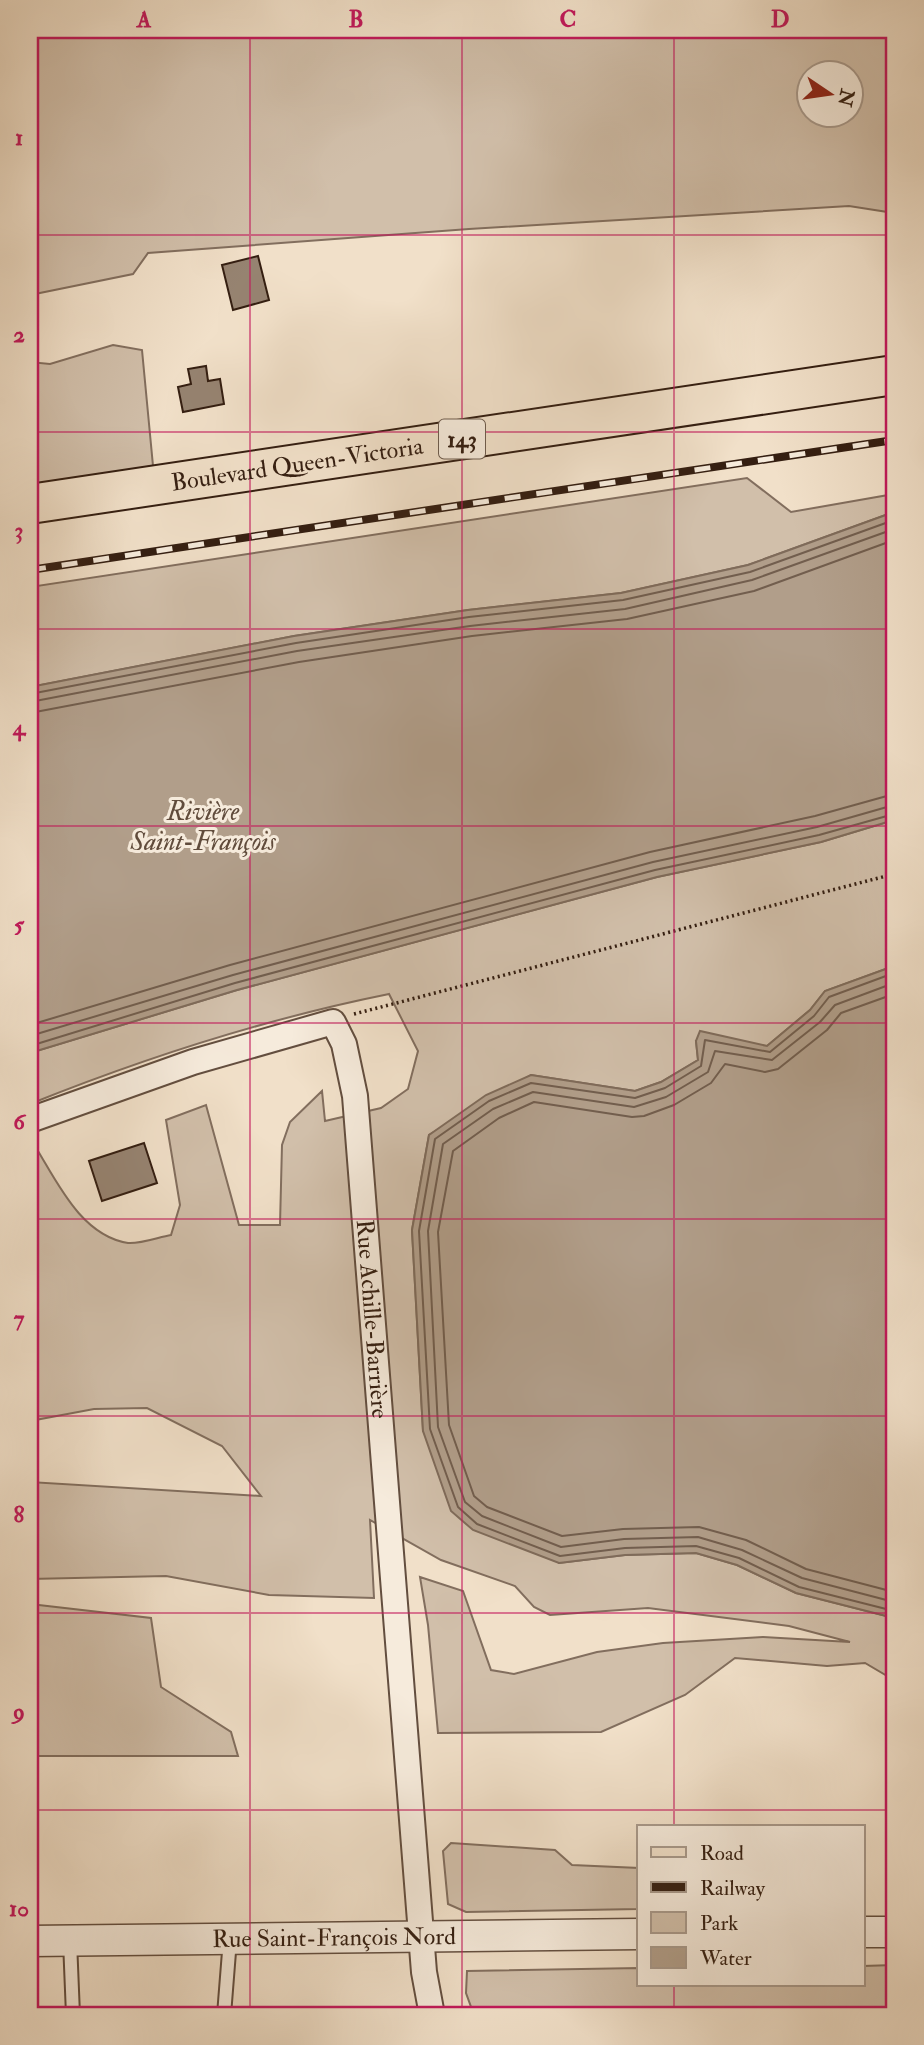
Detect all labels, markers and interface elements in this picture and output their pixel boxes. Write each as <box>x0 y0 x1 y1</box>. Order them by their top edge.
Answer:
text: A <box>136 5 152 34</box>
text: B <box>348 5 364 34</box>
text: C <box>560 5 576 34</box>
text: D <box>771 5 789 34</box>
north arrow <box>794 60 864 130</box>
text: N <box>832 86 859 110</box>
text: 1 <box>15 123 23 152</box>
text: 2 <box>13 320 25 349</box>
road number: 143 <box>439 420 485 458</box>
street label: Boulevard Queen-Victoria <box>169 430 426 499</box>
text: 3 <box>15 516 23 545</box>
text: 4 <box>12 713 27 742</box>
water label: Rivière Saint-François <box>129 796 276 858</box>
text: 5 <box>14 910 25 939</box>
text: 6 <box>13 1107 27 1136</box>
street label: Rue Achille-Barrière <box>349 1218 395 1420</box>
text: 7 <box>14 1304 25 1333</box>
text: 8 <box>14 1500 25 1529</box>
text: 9 <box>11 1697 25 1726</box>
legend <box>637 1825 864 1986</box>
text: Road <box>700 1840 745 1867</box>
text: Railway <box>700 1875 766 1902</box>
text: 10 <box>9 1894 29 1923</box>
text: Park <box>700 1910 738 1937</box>
street label: Rue Saint-François Nord <box>212 1921 456 1955</box>
text: Water <box>699 1945 752 1972</box>

